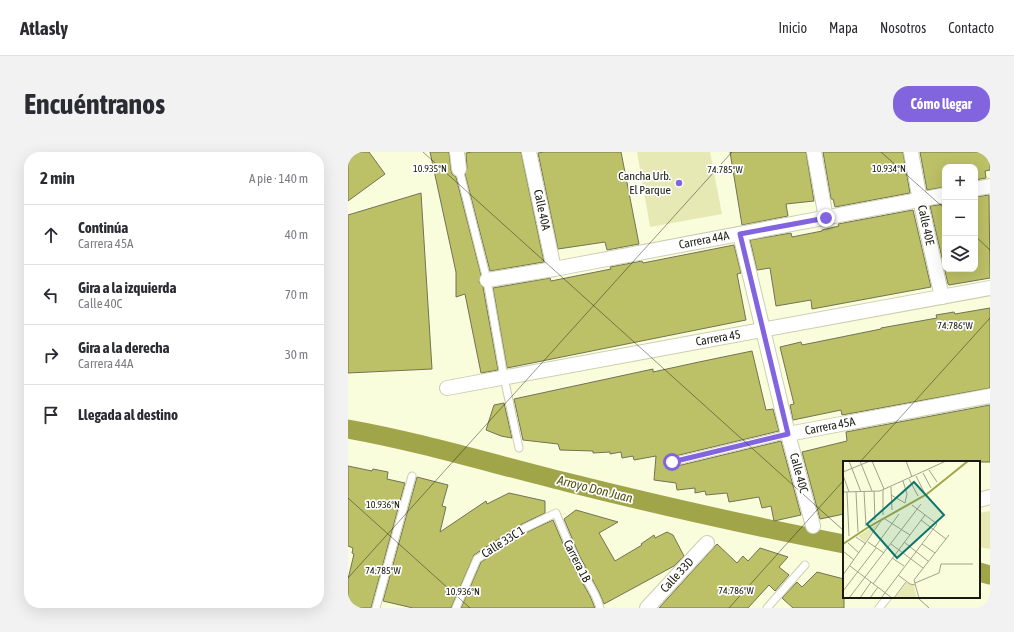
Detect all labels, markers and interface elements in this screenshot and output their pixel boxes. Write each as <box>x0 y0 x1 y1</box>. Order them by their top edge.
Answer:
text: Atlasly <box>20 17 68 39</box>
text: Inicio <box>778 20 807 36</box>
text: Mapa <box>829 20 858 36</box>
text: Nosotros <box>880 20 926 36</box>
text: Contacto <box>948 20 994 36</box>
button: Cómo llegar <box>893 86 990 122</box>
text: Encuéntranos <box>24 88 165 120</box>
text: 10.935°N <box>413 163 447 174</box>
text: 10.934°N <box>872 163 906 174</box>
text: 74.785°W <box>707 164 743 175</box>
map controls <box>942 164 978 272</box>
button: + <box>942 164 978 200</box>
text: 2 min <box>40 168 75 188</box>
place label: Cancha Urb. El Parque <box>618 169 671 197</box>
text: A pie · 140 m <box>249 171 308 186</box>
marker: Cancha Urb. El Parque <box>674 178 684 188</box>
street label: Calle 40A <box>531 188 553 232</box>
button: − <box>942 200 978 236</box>
street label: Calle 40E <box>915 204 937 246</box>
route end <box>817 209 835 227</box>
text: Continúa <box>78 219 128 236</box>
icon: ahead <box>40 224 62 246</box>
text: 40 m <box>285 227 308 242</box>
street label: Carrera 44A <box>678 228 731 252</box>
text: Carrera 45A <box>78 236 133 251</box>
button: layers <box>942 236 978 272</box>
text: Gira a la izquierda <box>78 279 176 296</box>
icon: left <box>40 284 62 306</box>
text: 70 m <box>285 287 308 302</box>
text: Calle 40C <box>78 296 122 311</box>
text: 74.786°W <box>937 320 973 331</box>
street label: Carrera 45 <box>694 327 742 349</box>
text: Gira a la derecha <box>78 339 169 356</box>
icon: right <box>40 344 62 366</box>
text: 30 m <box>285 347 308 362</box>
text: Carrera 44A <box>78 356 133 371</box>
icon: arrive <box>40 404 62 426</box>
text: Llegada al destino <box>78 406 178 423</box>
street label: Carrera 45A <box>804 414 857 438</box>
street label: Calle 40C <box>787 451 811 495</box>
route start <box>663 453 681 471</box>
inset map <box>843 461 980 598</box>
water label: Arroyo Don Juan <box>555 472 635 506</box>
text: 10.936°N <box>366 499 400 510</box>
street label: Calle 33C 1 <box>479 523 527 561</box>
street label: Carrera 1B <box>560 538 594 585</box>
street label: Calle 33D <box>657 555 697 595</box>
text: 74.785°W <box>365 565 401 576</box>
text: 74.786°W <box>718 585 754 596</box>
text: 10.936°N <box>446 586 480 597</box>

